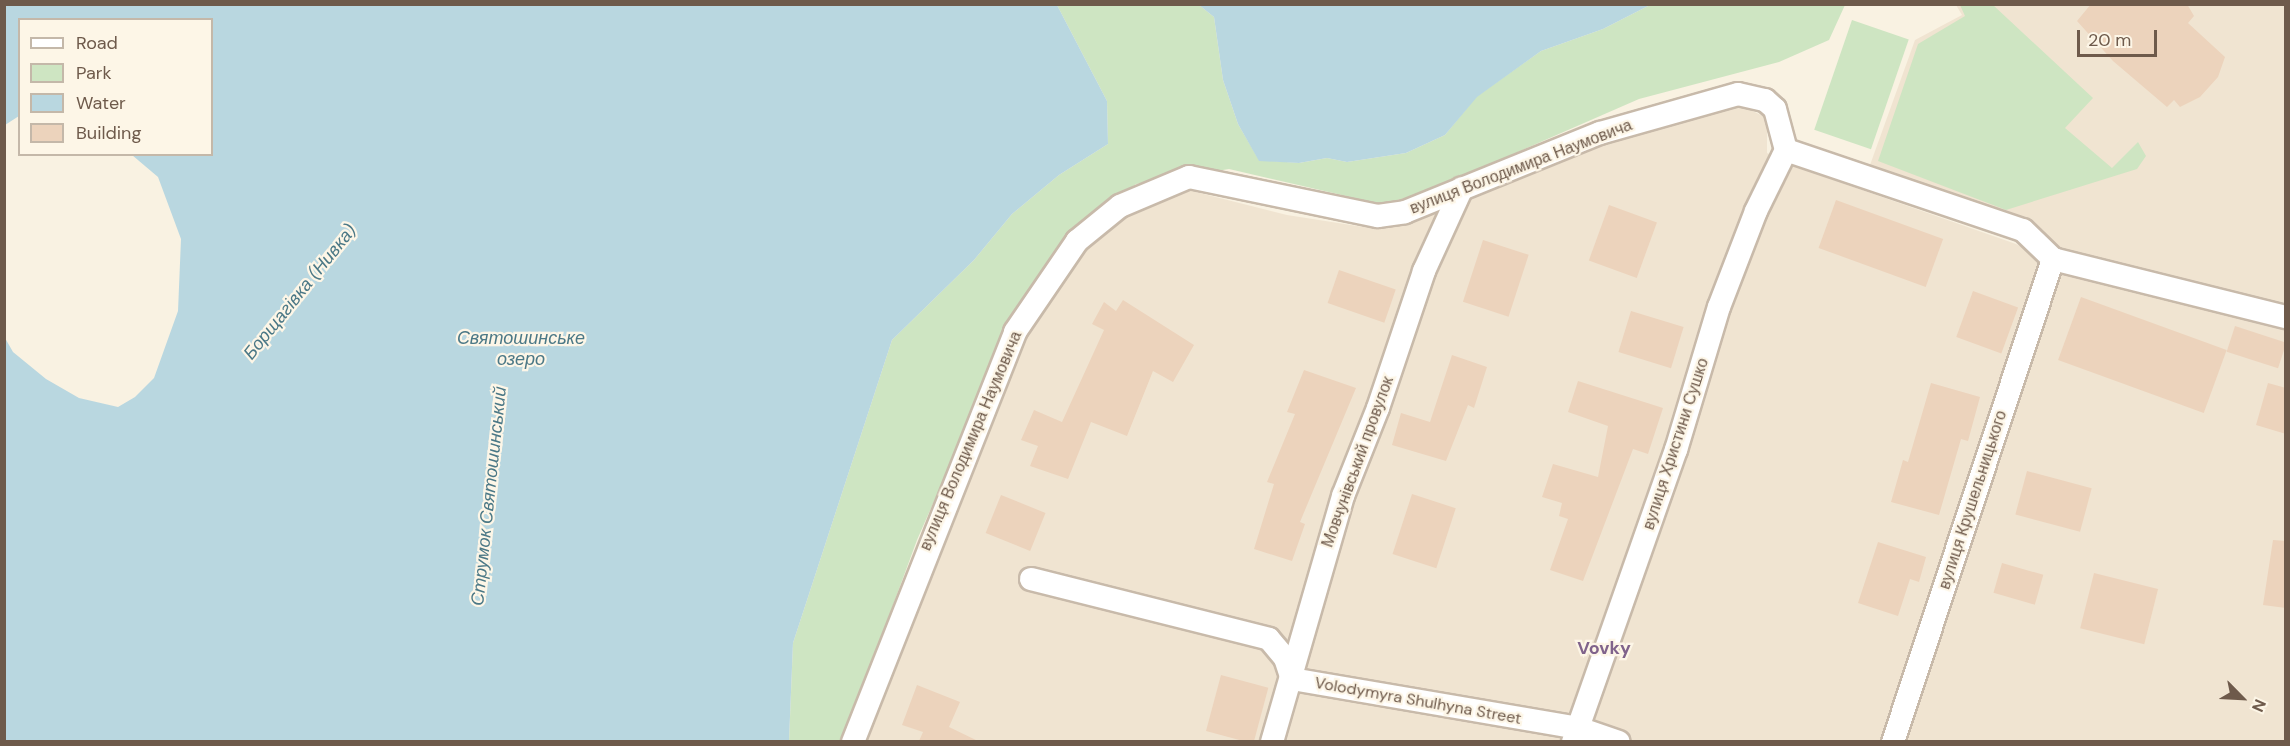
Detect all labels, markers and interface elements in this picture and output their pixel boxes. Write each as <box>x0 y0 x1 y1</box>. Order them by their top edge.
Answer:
legend <box>18 18 213 156</box>
scale bar <box>2080 18 2160 56</box>
text: 20 m <box>2088 28 2131 52</box>
text: Road <box>76 31 118 55</box>
text: Park <box>76 61 112 85</box>
text: Water <box>76 91 126 115</box>
street label: вулиця Володимира Наумовича <box>1407 116 1635 218</box>
text: Building <box>76 121 141 145</box>
water label: Борщагівка (Нивка) <box>239 220 361 364</box>
water label: Святошинське озеро <box>457 328 585 370</box>
street label: вулиця Володимира Наумовича <box>916 328 1026 554</box>
street label: вулиця Христини Сушко <box>1639 356 1713 532</box>
street label: Мовчунівський провулок <box>1318 374 1398 550</box>
water label: Струмок Святошинський <box>467 385 511 607</box>
street label: вулиця Крушельницького <box>1935 408 2011 592</box>
district label: Vovky <box>1577 637 1631 659</box>
north arrow <box>2212 668 2272 728</box>
street label: Volodymyra Shulhyna Street <box>1313 673 1523 729</box>
text: N <box>2247 696 2271 715</box>

